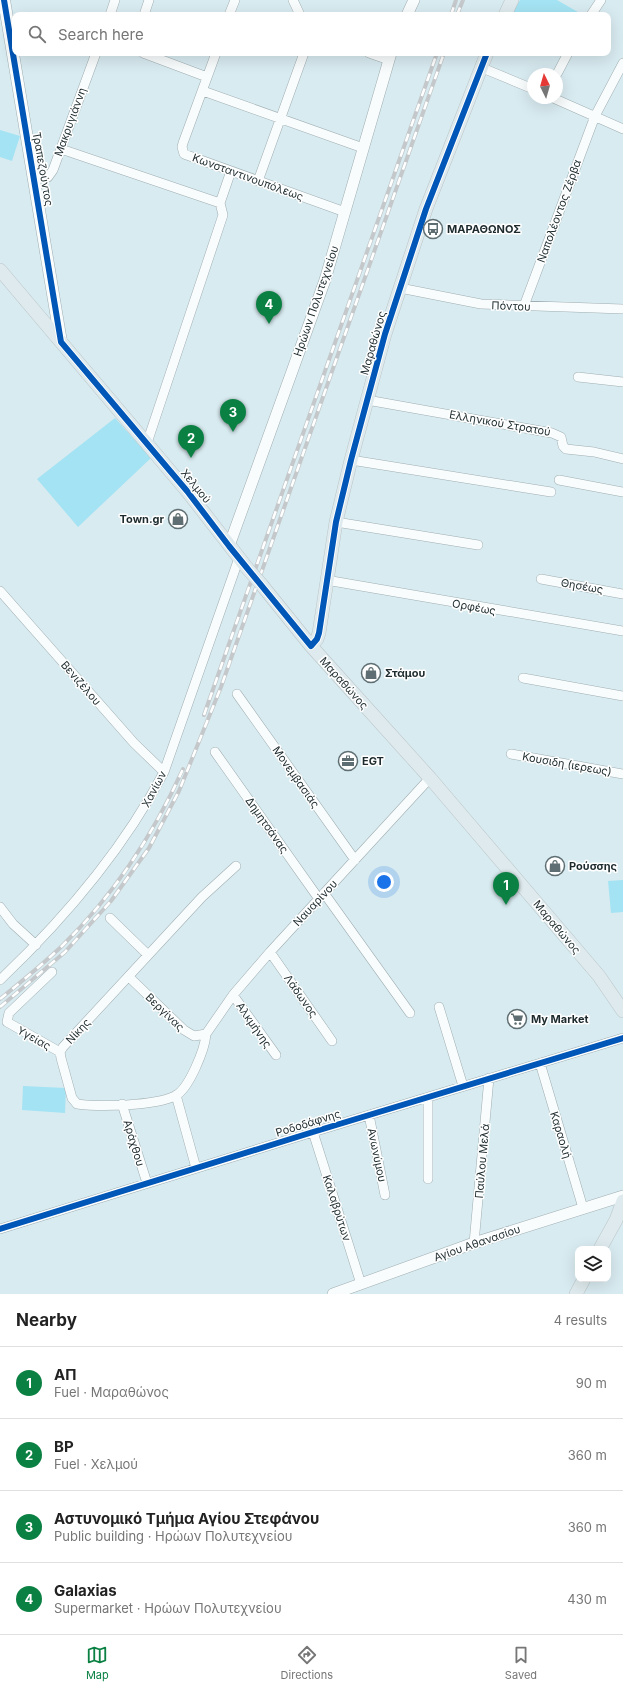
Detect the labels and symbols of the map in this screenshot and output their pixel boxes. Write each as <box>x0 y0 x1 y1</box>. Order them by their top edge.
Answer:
north arrow <box>527 68 563 104</box>
street label: Μακρυγιάννη <box>51 86 89 158</box>
street label: Τραπεζούντος <box>30 131 56 207</box>
street label: Κωνσταντινουπόλεως <box>191 150 305 204</box>
street label: Ναπολέοντος Ζέρβα <box>534 158 584 264</box>
bus stop icon: ΜΑΡΑΘΩΝΟΣ <box>422 218 444 240</box>
place label: ΜΑΡΑΘΩΝΟΣ <box>447 222 521 236</box>
street label: Ηρώων Πολυτεχνείου <box>290 244 342 358</box>
pin: 4 <box>256 291 282 324</box>
street label: Πόντου <box>491 298 531 314</box>
street label: Μαραθώνος <box>357 309 389 377</box>
pin: 3 <box>220 399 246 432</box>
street label: Ελληνικού Στρατού <box>448 407 552 439</box>
pin: 2 <box>178 425 204 458</box>
street label: Χελμού <box>178 466 214 506</box>
shop icon: Town.gr <box>167 508 189 530</box>
place label: Town.gr <box>120 512 165 526</box>
street label: Θησέως <box>560 575 604 597</box>
street label: Ορφέως <box>451 596 497 618</box>
street label: Μαραθώνος <box>317 654 371 712</box>
street label: Βενιζέλου <box>58 658 104 708</box>
shop icon: Στάμου <box>360 662 382 684</box>
place label: Στάμου <box>385 666 426 680</box>
street label: Μονεμβασιάς <box>269 743 323 811</box>
street label: Κουσιδη (ιερεως) <box>521 749 613 779</box>
office icon: EGT <box>337 750 359 772</box>
place label: EGT <box>362 754 384 768</box>
street label: Χανίων <box>139 768 170 810</box>
street label: Δημητσάνας <box>242 794 292 856</box>
shop icon: Ρούσσης <box>544 855 566 877</box>
place label: Ρούσσης <box>569 859 618 873</box>
your location <box>374 872 394 892</box>
pin: 1 <box>493 872 519 905</box>
street label: Ναυαρίνου <box>290 877 340 929</box>
street label: Μαραθώνος <box>530 897 584 957</box>
street label: Λάδωνος <box>281 972 321 1020</box>
street label: Βεργίνας <box>143 990 187 1034</box>
street label: Αλκμήνης <box>233 999 275 1051</box>
supermarket icon: My Market <box>506 1008 528 1030</box>
place label: My Market <box>531 1012 589 1026</box>
street label: Νίκης <box>63 1015 93 1047</box>
street label: Υγείας <box>15 1023 53 1053</box>
street label: Ροδοδάφνης <box>274 1106 342 1140</box>
street label: Καραολή <box>547 1110 575 1160</box>
street label: Αράχθου <box>120 1118 148 1168</box>
street label: Παύλου Μελά <box>472 1123 492 1199</box>
street label: Ανωνύμου <box>364 1127 390 1183</box>
street label: Καλαβρύτων <box>320 1173 354 1243</box>
street label: Αγίου Αθανασίου <box>432 1222 522 1264</box>

